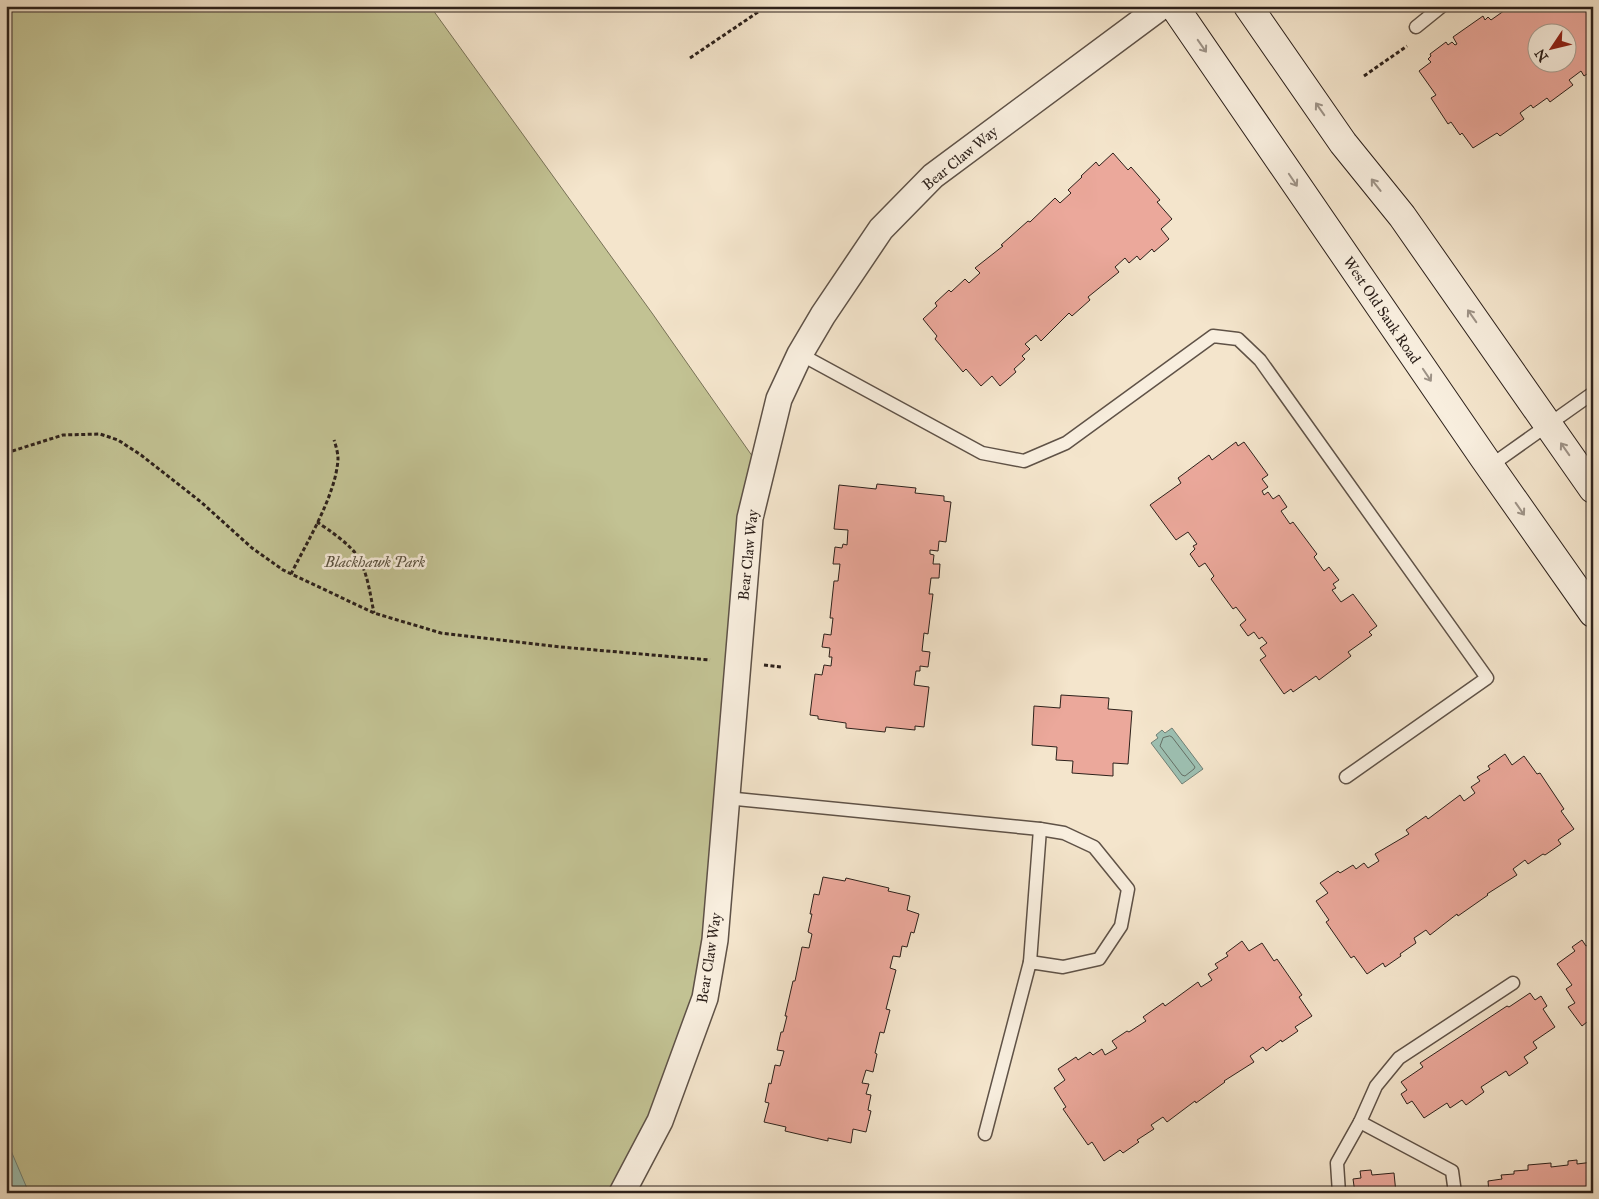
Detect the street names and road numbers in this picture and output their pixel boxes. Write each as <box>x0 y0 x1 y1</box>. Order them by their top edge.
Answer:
street label: Bear Claw Way <box>919 122 1002 194</box>
street label: West Old Sauk Road <box>1340 253 1425 367</box>
street label: Bear Claw Way <box>734 508 762 602</box>
street label: Bear Claw Way <box>693 910 725 1005</box>

